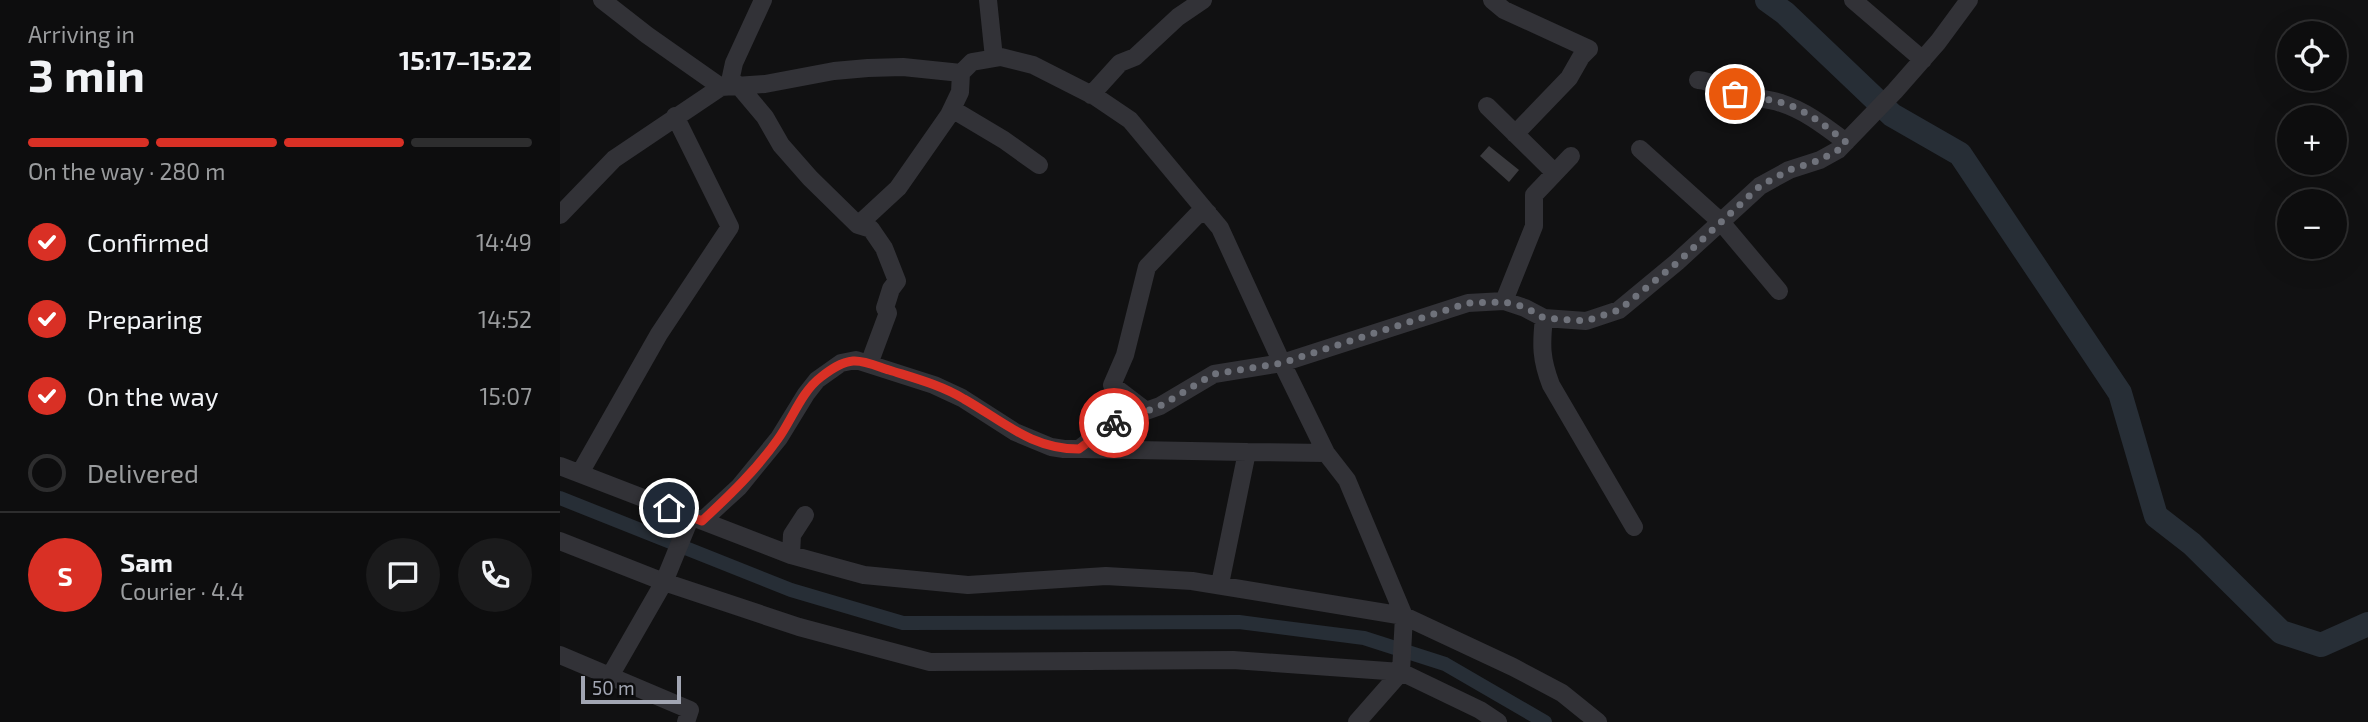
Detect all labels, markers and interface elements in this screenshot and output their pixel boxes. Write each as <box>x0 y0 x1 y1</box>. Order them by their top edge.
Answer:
text: Arriving in <box>28 20 135 48</box>
map controls <box>2277 21 2347 259</box>
button: locate <box>2277 21 2347 91</box>
text: 15:17–15:22 <box>399 44 532 75</box>
text: 3 min <box>28 46 145 101</box>
pin <box>1705 64 1765 124</box>
icon: bag <box>1716 75 1754 113</box>
button: + <box>2277 105 2347 175</box>
text: On the way · 280 m <box>28 157 225 185</box>
button: − <box>2277 189 2347 259</box>
icon: check <box>28 223 66 261</box>
text: Confirmed <box>87 226 210 257</box>
text: 14:49 <box>476 228 532 256</box>
icon: check <box>28 300 66 338</box>
text: Preparing <box>87 303 202 334</box>
text: 14:52 <box>478 305 532 333</box>
icon: check <box>28 377 66 415</box>
text: On the way <box>87 380 218 411</box>
text: 15:07 <box>479 382 532 410</box>
courier <box>1079 388 1149 458</box>
icon: bike <box>1095 404 1133 442</box>
text: Delivered <box>87 457 199 488</box>
pin <box>639 478 699 538</box>
icon: home <box>650 489 688 527</box>
button: chat <box>366 538 440 612</box>
button: phone <box>458 538 532 612</box>
text: Sam <box>120 546 173 577</box>
text: S <box>57 560 73 591</box>
text: Courier · 4.4 <box>120 577 244 605</box>
scale bar <box>581 673 681 705</box>
text: 50 m <box>592 676 635 699</box>

